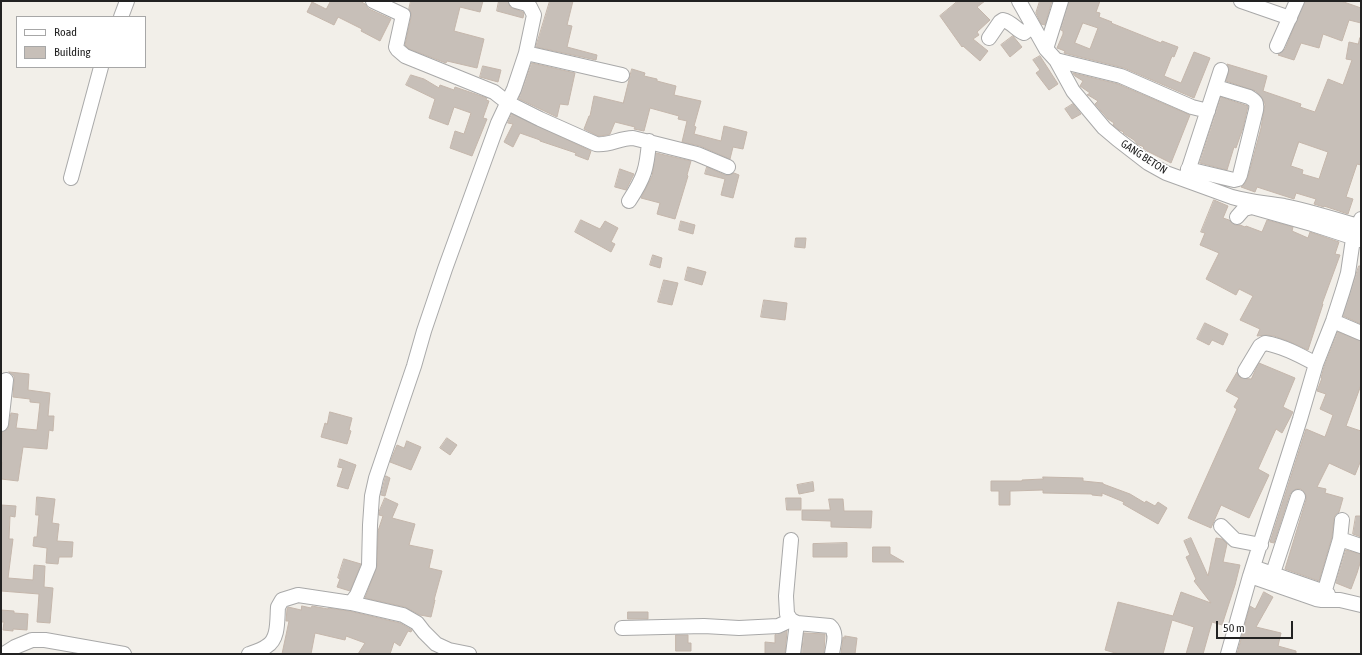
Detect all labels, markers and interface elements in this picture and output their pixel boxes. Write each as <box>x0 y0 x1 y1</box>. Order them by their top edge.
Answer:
legend <box>16 16 146 68</box>
text: Road <box>54 25 77 39</box>
text: Building <box>54 45 91 59</box>
street label: GANG BETON <box>1118 137 1170 177</box>
scale bar <box>1218 613 1295 639</box>
text: 50 m <box>1223 621 1245 635</box>

